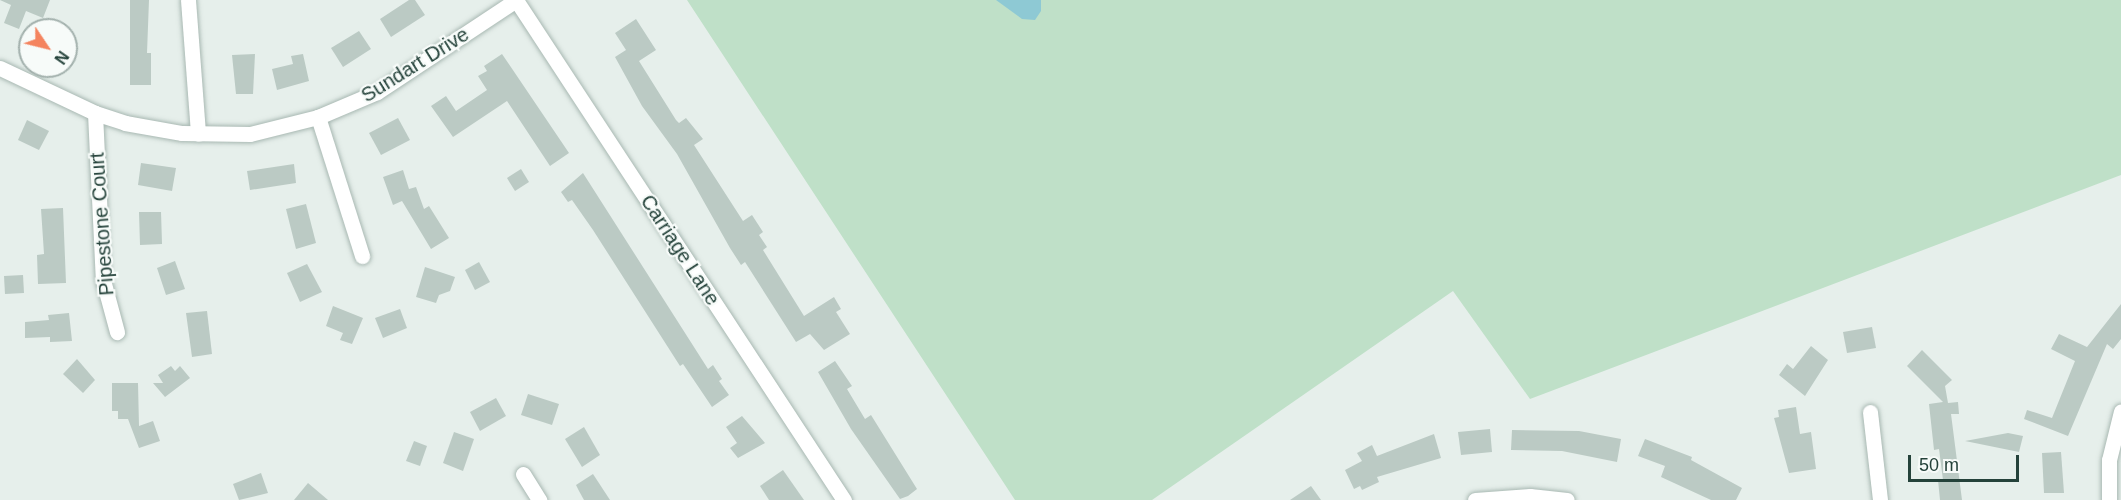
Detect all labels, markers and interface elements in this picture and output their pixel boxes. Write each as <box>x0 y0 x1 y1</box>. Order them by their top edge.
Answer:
north arrow <box>18 18 78 78</box>
street label: Sundart Drive <box>357 22 473 108</box>
text: N <box>51 48 72 67</box>
street label: Pipestone Court <box>85 152 119 296</box>
street label: Carriage Lane <box>635 190 725 310</box>
scale bar <box>1911 443 2022 481</box>
text: 50 m <box>1919 455 1959 475</box>

